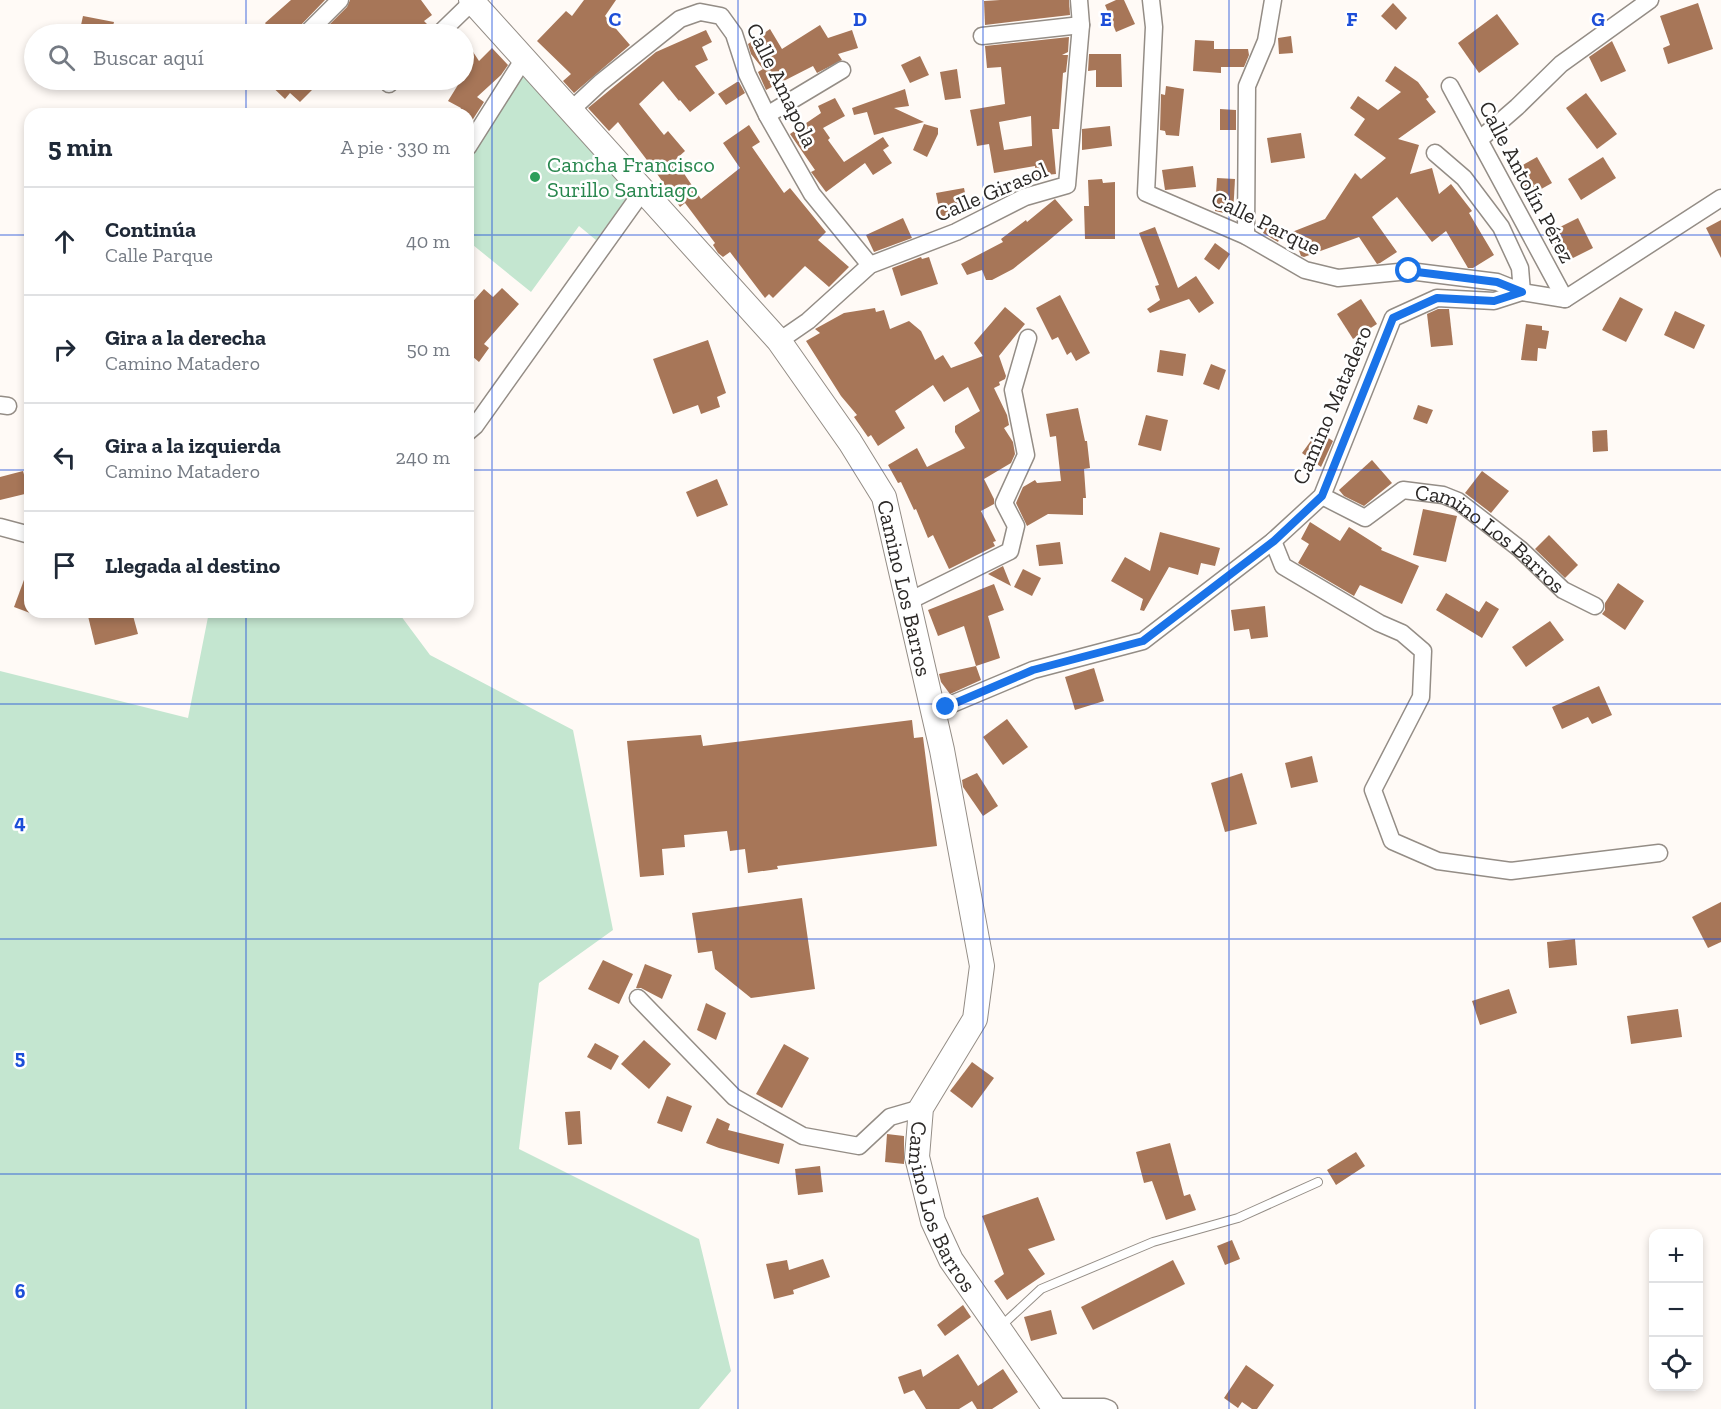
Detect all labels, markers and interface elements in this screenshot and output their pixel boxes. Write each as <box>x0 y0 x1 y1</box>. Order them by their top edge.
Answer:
text: C <box>609 7 622 31</box>
text: D <box>853 7 867 31</box>
text: E <box>1100 7 1112 31</box>
text: F <box>1346 7 1358 31</box>
text: G <box>1591 7 1605 31</box>
street label: Calle Amapola <box>740 18 824 152</box>
search box <box>24 24 474 90</box>
icon: search <box>45 41 78 74</box>
text: Buscar aquí <box>93 44 204 71</box>
street label: Calle Antolín Pérez <box>1473 96 1581 268</box>
text: 5 min <box>48 131 112 163</box>
text: A pie · 330 m <box>341 135 450 159</box>
place label: Cancha Francisco Surillo Santiago <box>547 151 715 203</box>
street label: Calle Girasol <box>931 156 1052 228</box>
marker: Cancha Francisco Surillo Santiago <box>528 170 542 184</box>
street label: Calle Parque <box>1207 185 1325 261</box>
text: Continúa <box>105 216 196 243</box>
icon: ahead <box>48 225 81 258</box>
text: 40 m <box>406 229 450 253</box>
text: Calle Parque <box>105 243 213 267</box>
route start <box>1395 257 1421 283</box>
street label: Camino Matadero <box>1286 321 1378 489</box>
text: Gira a la derecha <box>105 324 266 351</box>
icon: right <box>48 333 81 366</box>
text: 50 m <box>406 337 450 361</box>
text: Camino Matadero <box>105 351 260 375</box>
text: Gira a la izquierda <box>105 432 281 459</box>
icon: left <box>48 441 81 474</box>
text: 240 m <box>396 445 450 469</box>
text: Camino Matadero <box>105 459 260 483</box>
street label: Camino Los Barros <box>1414 478 1571 599</box>
street label: Camino Los Barros <box>872 497 938 679</box>
icon: arrive <box>48 549 81 582</box>
text: Llegada al destino <box>105 552 280 579</box>
route end <box>932 693 958 719</box>
text: 4 <box>14 810 26 834</box>
text: 5 <box>15 1045 25 1069</box>
street label: Camino Los Barros <box>903 1120 982 1297</box>
map controls <box>1649 1229 1703 1391</box>
button: + <box>1649 1229 1703 1283</box>
text: 6 <box>15 1279 26 1303</box>
button: − <box>1649 1283 1703 1337</box>
button: locate <box>1649 1337 1703 1391</box>

